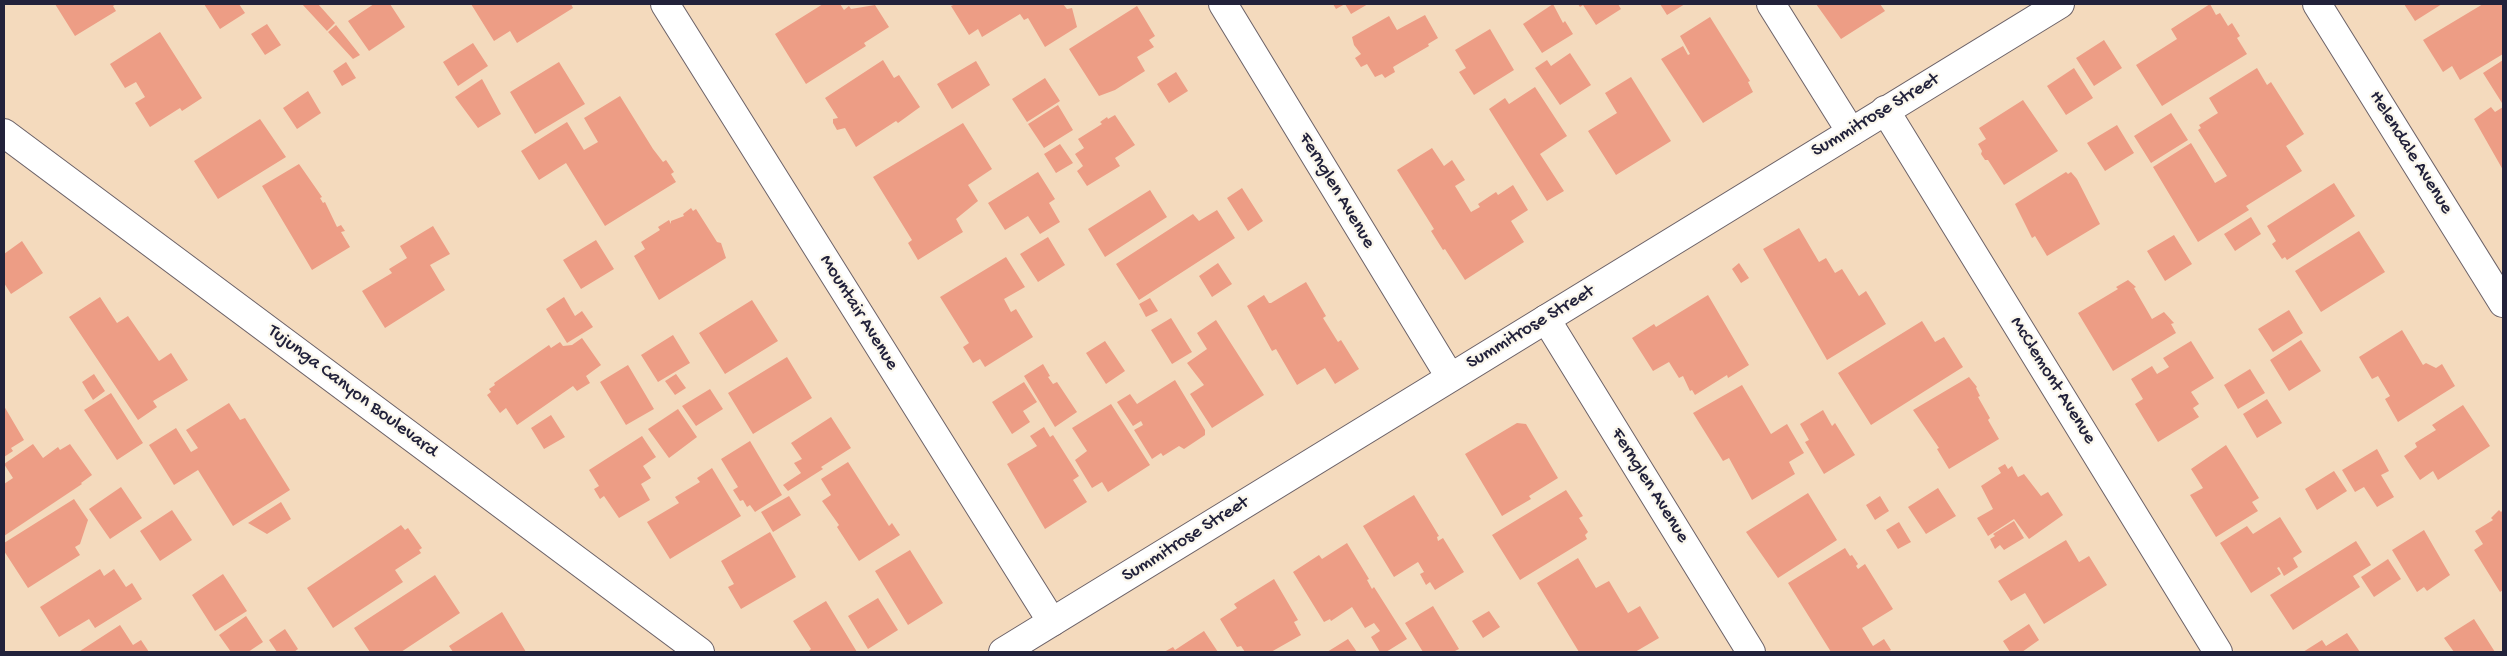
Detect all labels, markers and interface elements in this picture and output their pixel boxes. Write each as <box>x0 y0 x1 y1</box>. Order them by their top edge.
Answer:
street label: Summitrose Street <box>1808 69 1944 163</box>
street label: Helendale Avenue <box>2363 87 2457 219</box>
street label: Fernglen Avenue <box>1293 129 1379 253</box>
street label: Mountair Avenue <box>813 251 903 375</box>
street label: Summitrose Street <box>1463 281 1599 375</box>
street label: McClemont Avenue <box>2004 313 2100 449</box>
street label: Tujunga Canyon Boulevard <box>262 320 442 464</box>
street label: Fernglen Avenue <box>1605 425 1693 547</box>
street label: Summitrose Street <box>1118 492 1254 588</box>

